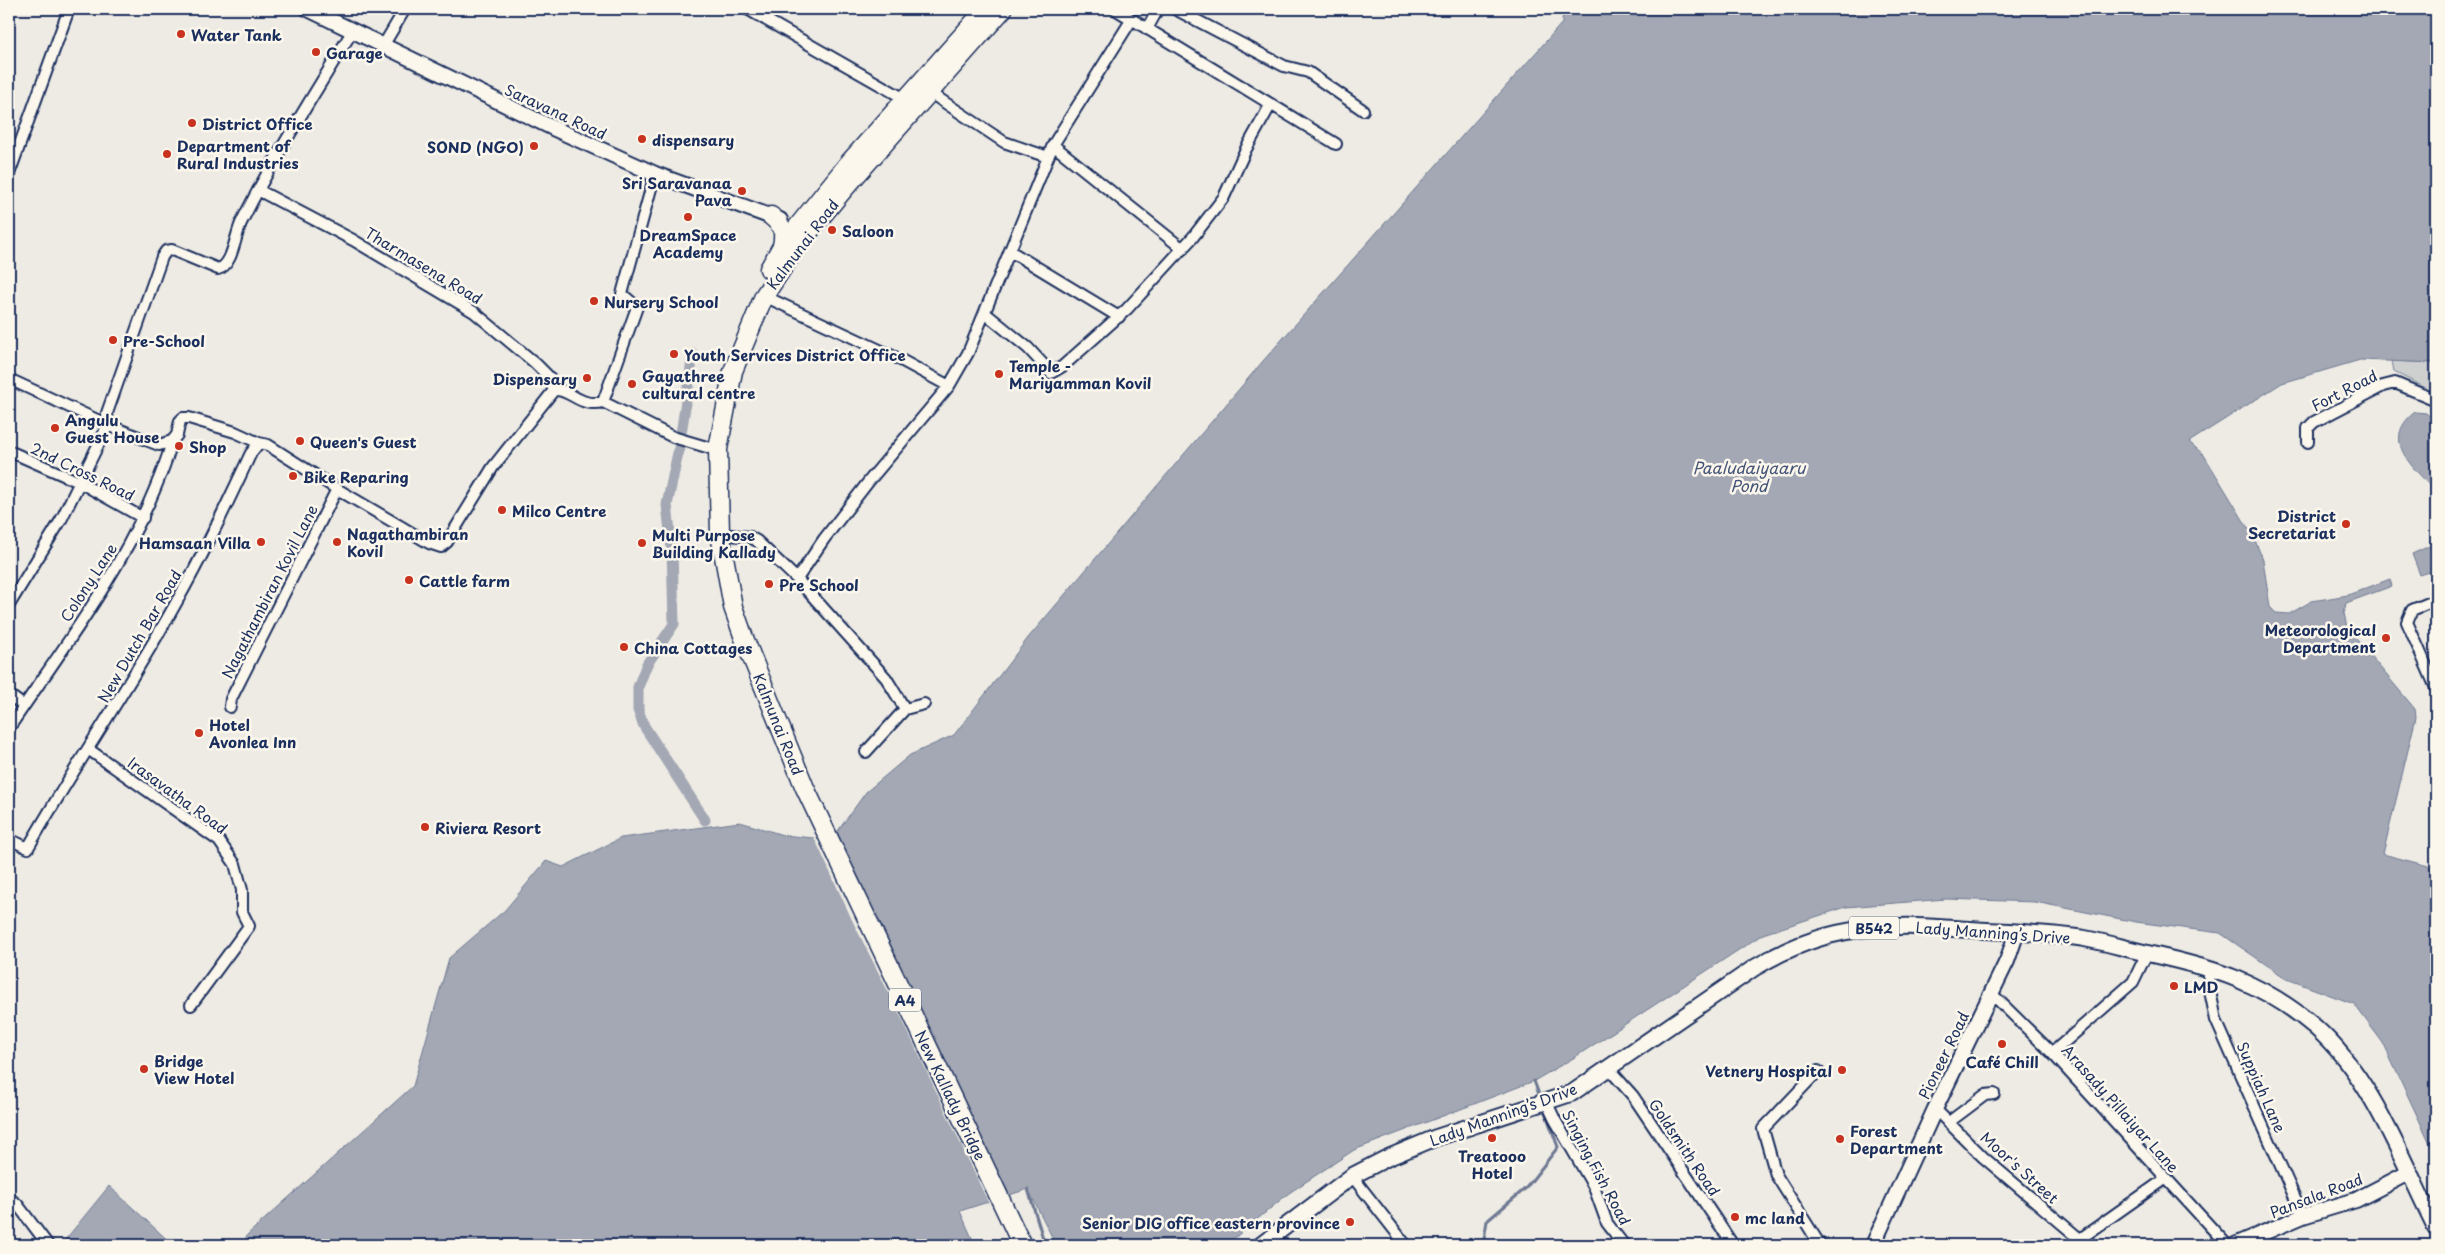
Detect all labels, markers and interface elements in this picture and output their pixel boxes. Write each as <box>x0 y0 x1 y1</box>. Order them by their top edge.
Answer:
place label: Water Tank <box>191 23 282 46</box>
marker: Water Tank <box>175 28 187 40</box>
place label: Garage <box>326 41 383 64</box>
marker: Garage <box>310 46 322 58</box>
street label: Saravana Road <box>501 77 611 145</box>
place label: District Office <box>202 112 313 135</box>
marker: District Office <box>186 117 198 129</box>
place label: dispensary <box>652 128 734 151</box>
marker: dispensary <box>636 133 648 145</box>
place label: Department of Rural Industries <box>177 134 299 174</box>
place label: SOND (NGO) <box>427 135 524 158</box>
marker: SOND (NGO) <box>528 140 540 152</box>
marker: Department of Rural Industries <box>161 148 173 160</box>
place label: Sri Saravanaa Pava <box>622 171 733 211</box>
marker: Sri Saravanaa Pava <box>736 185 748 197</box>
street label: Kalmunai Road <box>760 194 844 294</box>
marker: DreamSpace Academy <box>682 211 694 223</box>
place label: Saloon <box>842 219 894 242</box>
street label: Tharmasena Road <box>361 221 487 309</box>
place label: DreamSpace Academy <box>640 223 736 263</box>
marker: Saloon <box>826 224 838 236</box>
place label: Nursery School <box>604 290 719 313</box>
marker: Nursery School <box>588 295 600 307</box>
place label: Pre-School <box>123 329 205 352</box>
marker: Pre-School <box>107 334 119 346</box>
place label: Youth Services District Office <box>684 343 906 366</box>
marker: Youth Services District Office <box>668 348 680 360</box>
place label: Temple - Mariyamman Kovil <box>1009 354 1151 394</box>
place label: Gayathree cultural centre <box>642 364 755 404</box>
street label: Fort Road <box>2307 364 2381 416</box>
place label: Dispensary <box>492 367 577 390</box>
marker: Temple - Mariyamman Kovil <box>993 368 1005 380</box>
marker: Dispensary <box>581 372 593 384</box>
marker: Gayathree cultural centre <box>626 378 638 390</box>
place label: Angulu Guest House <box>65 408 159 448</box>
marker: Angulu Guest House <box>49 422 61 434</box>
place label: Queen's Guest <box>310 430 417 453</box>
place label: Shop <box>189 435 226 458</box>
marker: Queen's Guest <box>294 435 306 447</box>
street label: 2nd Cross Road <box>27 436 139 506</box>
marker: Shop <box>173 440 185 452</box>
water label: Paaludaiyaaru Pond <box>1693 455 1807 497</box>
place label: Bike Reparing <box>303 465 409 488</box>
marker: Bike Reparing <box>287 470 299 482</box>
place label: Milco Centre <box>512 499 606 522</box>
street label: Nagathambiran Kovil Lane <box>215 500 323 682</box>
marker: Milco Centre <box>496 504 508 516</box>
place label: District Secretariat <box>2248 504 2336 544</box>
marker: District Secretariat <box>2340 518 2352 530</box>
place label: Nagathambiran Kovil <box>347 522 469 562</box>
place label: Multi Purpose Building Kallady <box>652 523 776 563</box>
place label: Hamsaan Villa <box>139 531 251 554</box>
marker: Hamsaan Villa <box>255 536 267 548</box>
marker: Nagathambiran Kovil <box>331 536 343 548</box>
marker: Multi Purpose Building Kallady <box>636 537 648 549</box>
street label: Colony Lane <box>54 538 122 626</box>
street label: New Dutch Bar Road <box>91 565 187 707</box>
place label: Cattle farm <box>419 569 510 592</box>
place label: Pre School <box>779 573 859 596</box>
marker: Cattle farm <box>403 574 415 586</box>
marker: Pre School <box>763 578 775 590</box>
place label: Meteorological Department <box>2265 618 2376 658</box>
marker: Meteorological Department <box>2380 632 2392 644</box>
place label: China Cottages <box>634 636 753 659</box>
marker: China Cottages <box>618 641 630 653</box>
street label: Kalmunai Road <box>748 670 810 778</box>
place label: Hotel Avonlea Inn <box>208 713 296 753</box>
marker: Hotel Avonlea Inn <box>193 727 205 739</box>
street label: Irasavatha Road <box>123 751 233 839</box>
place label: Riviera Resort <box>435 816 541 839</box>
marker: Riviera Resort <box>419 821 431 833</box>
street label: Lady Manning’s Drive <box>1915 915 2071 949</box>
road number: B542 <box>1849 916 1899 940</box>
place label: LMD <box>2184 975 2219 998</box>
marker: LMD <box>2168 980 2180 992</box>
road number: A4 <box>889 988 921 1012</box>
street label: Pioneer Road <box>1912 1007 1974 1103</box>
street label: New Kallady Bridge <box>910 1026 992 1164</box>
marker: Café Chill <box>1996 1038 2008 1050</box>
street label: Suppiah Lane <box>2232 1038 2292 1136</box>
street label: Arasady Pillaiyar Lane <box>2057 1039 2185 1177</box>
place label: Bridge View Hotel <box>154 1049 234 1089</box>
place label: Café Chill <box>1966 1050 2038 1073</box>
place label: Vetnery Hospital <box>1705 1059 1832 1082</box>
marker: Bridge View Hotel <box>138 1063 150 1075</box>
marker: Vetnery Hospital <box>1836 1064 1848 1076</box>
street label: Lady Manning’s Drive <box>1426 1077 1580 1151</box>
street label: Goldsmith Road <box>1644 1094 1726 1200</box>
street label: Singing Fish Road <box>1557 1105 1637 1229</box>
place label: Forest Department <box>1850 1119 1943 1159</box>
street label: Moor's Street <box>1976 1126 2064 1208</box>
marker: Treatooo Hotel <box>1486 1132 1498 1144</box>
marker: Forest Department <box>1834 1133 1846 1145</box>
place label: Treatooo Hotel <box>1458 1144 1526 1184</box>
street label: Pansala Road <box>2266 1167 2366 1223</box>
place label: mc land <box>1745 1206 1805 1229</box>
place label: Senior DIG office eastern province <box>1082 1211 1340 1234</box>
marker: mc land <box>1729 1211 1741 1223</box>
marker: Senior DIG office eastern province <box>1344 1216 1356 1228</box>

